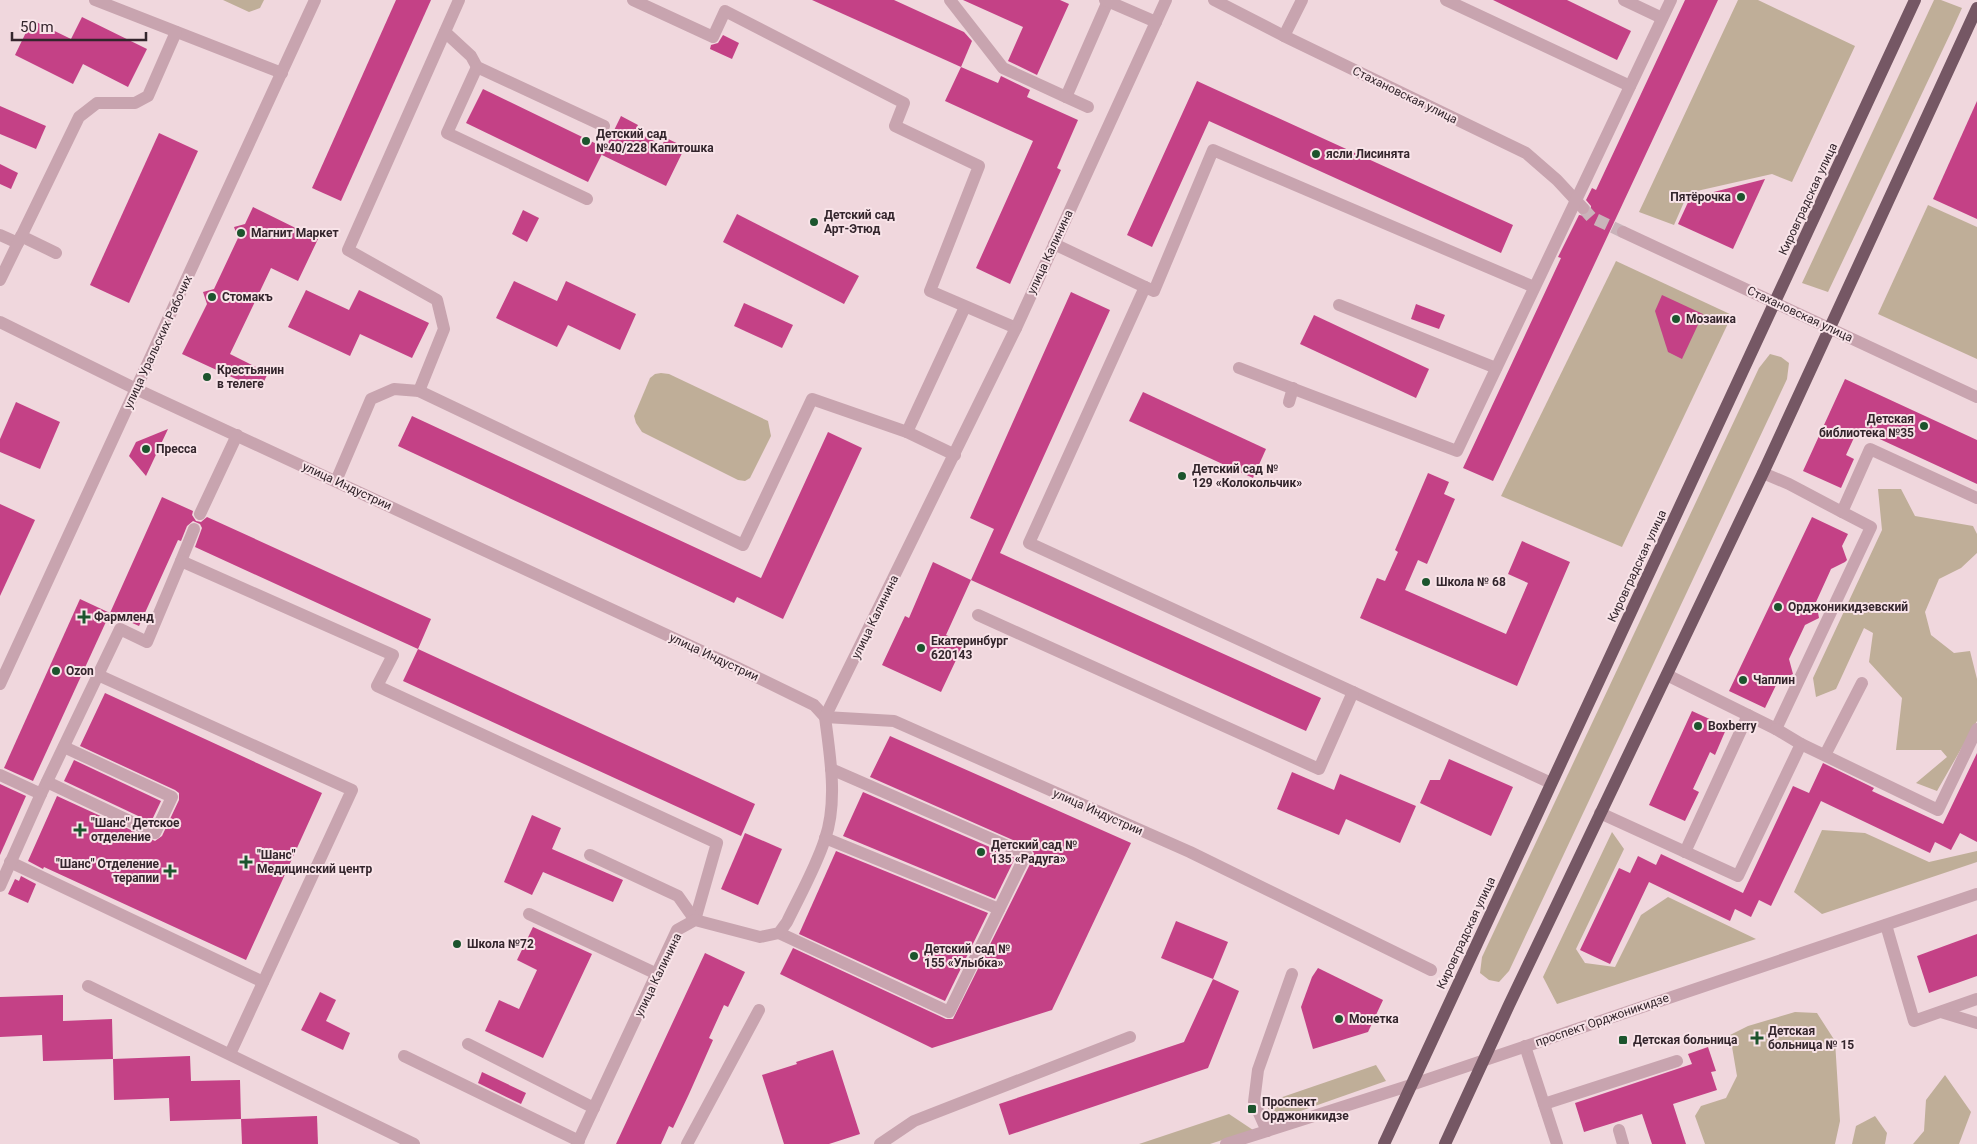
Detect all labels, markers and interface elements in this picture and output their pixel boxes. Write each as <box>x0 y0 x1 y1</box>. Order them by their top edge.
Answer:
scale bar <box>12 10 146 42</box>
text: 50 m <box>20 18 54 36</box>
street label: Стахановская улица <box>1350 64 1460 126</box>
place label: Детский сад №40/228 Капитошка <box>596 127 714 155</box>
marker: Детский сад №40/228 Капитошка <box>580 135 592 147</box>
street label: Кировградская улица <box>1776 141 1840 257</box>
place label: ясли Лисинята <box>1326 147 1410 161</box>
marker: ясли Лисинята <box>1310 148 1322 160</box>
place label: Пятёрочка <box>1670 190 1732 204</box>
marker: Пятёрочка <box>1735 191 1747 203</box>
place label: Детский сад Арт-Этюд <box>824 208 895 236</box>
street label: улица Калинина <box>1024 208 1076 296</box>
marker: Детский сад Арт-Этюд <box>808 216 820 228</box>
place label: Магнит Маркет <box>251 226 339 240</box>
marker: Магнит Маркет <box>235 227 247 239</box>
street label: улица Уральских Рабочих <box>121 273 195 411</box>
street label: Стахановская улица <box>1745 283 1855 345</box>
place label: Стомакъ <box>222 290 273 304</box>
marker: Стомакъ <box>206 291 218 303</box>
place label: Мозаика <box>1686 312 1736 326</box>
marker: Мозаика <box>1670 313 1682 325</box>
place label: Крестьянин в телеге <box>217 363 284 391</box>
marker: Крестьянин в телеге <box>201 371 213 383</box>
place label: Детская библиотека №35 <box>1819 412 1914 440</box>
marker: Детская библиотека №35 <box>1918 420 1930 432</box>
place label: Пресса <box>156 442 197 456</box>
marker: Пресса <box>140 443 152 455</box>
street label: улица Индустрии <box>300 459 394 513</box>
place label: Детский сад № 129 «Колокольчик» <box>1192 462 1302 490</box>
marker: Детский сад № 129 «Колокольчик» <box>1176 470 1188 482</box>
street label: Кировградская улица <box>1605 508 1669 624</box>
street label: улица Калинина <box>849 573 901 661</box>
place label: Школа № 68 <box>1436 575 1506 589</box>
marker: Школа № 68 <box>1420 576 1432 588</box>
place label: Орджоникидзевский <box>1788 600 1908 614</box>
marker: Орджоникидзевский <box>1772 601 1784 613</box>
place label: Фармленд <box>94 610 154 624</box>
marker: Фармленд <box>78 611 90 623</box>
street label: улица Индустрии <box>667 630 761 684</box>
place label: Екатеринбург 620143 <box>931 634 1008 662</box>
marker: Екатеринбург 620143 <box>915 642 927 654</box>
place label: Ozon <box>66 664 94 678</box>
marker: Ozon <box>50 665 62 677</box>
place label: Чаплин <box>1753 673 1795 687</box>
marker: Чаплин <box>1737 674 1749 686</box>
place label: Boxberry <box>1708 719 1758 733</box>
marker: Boxberry <box>1692 720 1704 732</box>
street label: улица Индустрии <box>1051 786 1145 838</box>
place label: "Шанс" Детское отделение <box>91 816 180 844</box>
marker: "Шанс" Детское отделение <box>73 823 87 837</box>
place label: Детский сад № 135 «Радуга» <box>991 838 1077 866</box>
marker: Детский сад № 135 «Радуга» <box>975 846 987 858</box>
place label: "Шанс" Медицинский центр <box>257 848 372 876</box>
marker: "Шанс" Медицинский центр <box>239 855 253 869</box>
place label: "Шанс" Отделение терапии <box>56 857 160 885</box>
marker: "Шанс" Отделение терапии <box>163 864 177 878</box>
street label: Кировградская улица <box>1434 875 1498 991</box>
street label: улица Калинина <box>632 931 684 1019</box>
place label: Школа №72 <box>467 937 534 951</box>
marker: Школа №72 <box>451 938 463 950</box>
place label: Детский сад № 155 «Улыбка» <box>924 942 1010 970</box>
marker: Детский сад № 155 «Улыбка» <box>908 950 920 962</box>
street label: проспект Орджоникидзе <box>1533 991 1671 1049</box>
place label: Монетка <box>1349 1012 1399 1026</box>
marker: Монетка <box>1333 1013 1345 1025</box>
place label: Детская больница № 15 <box>1768 1024 1854 1052</box>
marker: Детская больница № 15 <box>1750 1031 1764 1045</box>
place label: Детская больница <box>1633 1033 1738 1047</box>
marker: Детская больница <box>1617 1034 1629 1046</box>
place label: Проспект Орджоникидзе <box>1262 1095 1349 1123</box>
marker: Проспект Орджоникидзе <box>1246 1103 1258 1115</box>

